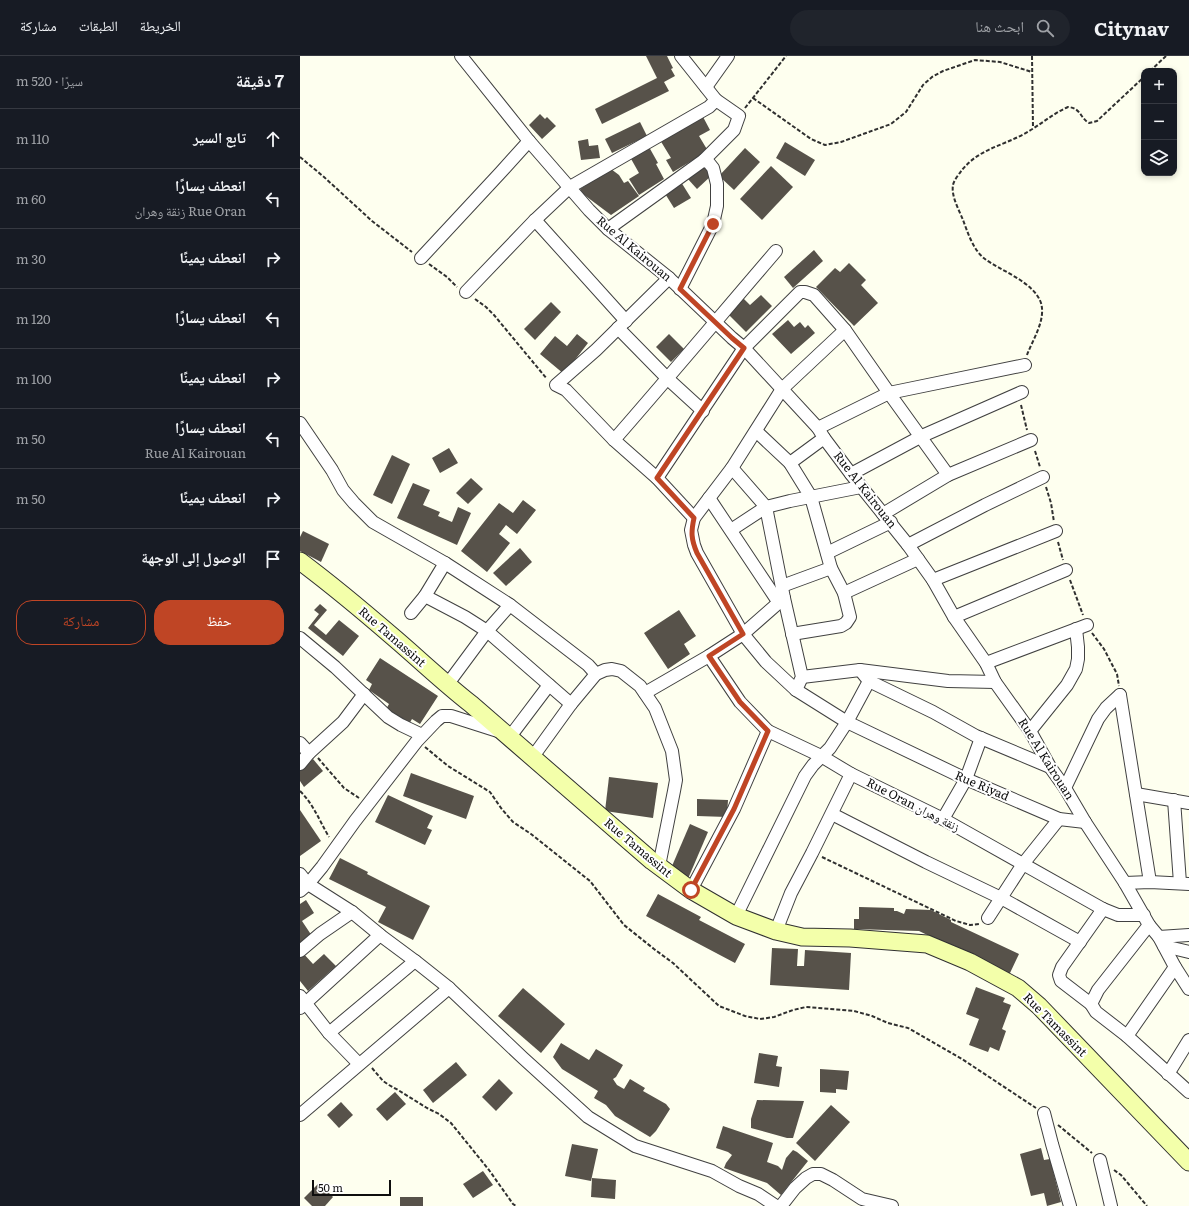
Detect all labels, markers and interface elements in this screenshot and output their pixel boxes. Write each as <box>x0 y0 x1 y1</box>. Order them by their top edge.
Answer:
search box <box>790 10 1070 46</box>
text: ابحث هنا <box>975 14 1024 37</box>
text: Citynav <box>1094 14 1169 42</box>
text: مشاركة <box>20 15 57 35</box>
text: الطبقات <box>79 15 118 35</box>
text: الخريطة <box>140 15 181 35</box>
icon: search <box>1034 17 1056 39</box>
text: 7 دقيقة <box>236 67 284 92</box>
map controls <box>1141 68 1177 176</box>
button: + <box>1141 68 1177 104</box>
text: سيرًا · 520 m <box>16 71 83 90</box>
button: − <box>1141 104 1177 140</box>
text: تابع السير <box>193 125 246 148</box>
icon: ahead <box>262 128 284 150</box>
text: 110 m <box>16 129 49 148</box>
button: layers <box>1141 140 1177 176</box>
text: انعطف يسارًا <box>175 173 246 196</box>
icon: left <box>262 188 284 210</box>
text: 60 m <box>16 189 46 208</box>
text: Rue Oran زنقة وهران <box>135 201 246 220</box>
street label: Rue Al Kairouan <box>593 211 676 285</box>
route end <box>704 215 722 233</box>
text: انعطف يمينًا <box>179 245 246 268</box>
icon: right <box>262 248 284 270</box>
text: 30 m <box>16 249 46 268</box>
text: انعطف يسارًا <box>175 305 246 328</box>
icon: left <box>262 308 284 330</box>
text: 120 m <box>16 309 51 328</box>
text: انعطف يمينًا <box>179 365 246 388</box>
icon: right <box>262 368 284 390</box>
text: 100 m <box>16 369 52 388</box>
text: انعطف يسارًا <box>175 415 246 438</box>
icon: left <box>262 428 284 450</box>
text: 50 m <box>16 429 45 448</box>
text: Rue Al Kairouan <box>145 443 246 462</box>
street label: Rue Al Kairouan <box>830 447 902 532</box>
text: انعطف يمينًا <box>179 485 246 508</box>
icon: right <box>262 488 284 510</box>
text: 50 m <box>16 489 45 508</box>
text: الوصول إلى الوجهة <box>141 545 246 568</box>
icon: arrive <box>262 548 284 570</box>
button: مشاركة <box>16 600 146 645</box>
button: حفظ <box>154 600 284 645</box>
street label: Rue Tamassint <box>355 602 430 671</box>
street label: Rue Al Kairouan <box>1014 714 1079 803</box>
street label: Rue Riyad <box>953 766 1013 805</box>
street label: Rue Oran زنقة وهران <box>864 773 964 836</box>
street label: Rue Tamassint <box>601 813 677 881</box>
route start <box>682 881 700 899</box>
street label: Rue Tamassint <box>1020 988 1092 1060</box>
scale bar <box>312 1178 391 1197</box>
text: 50 m <box>318 1179 343 1195</box>

